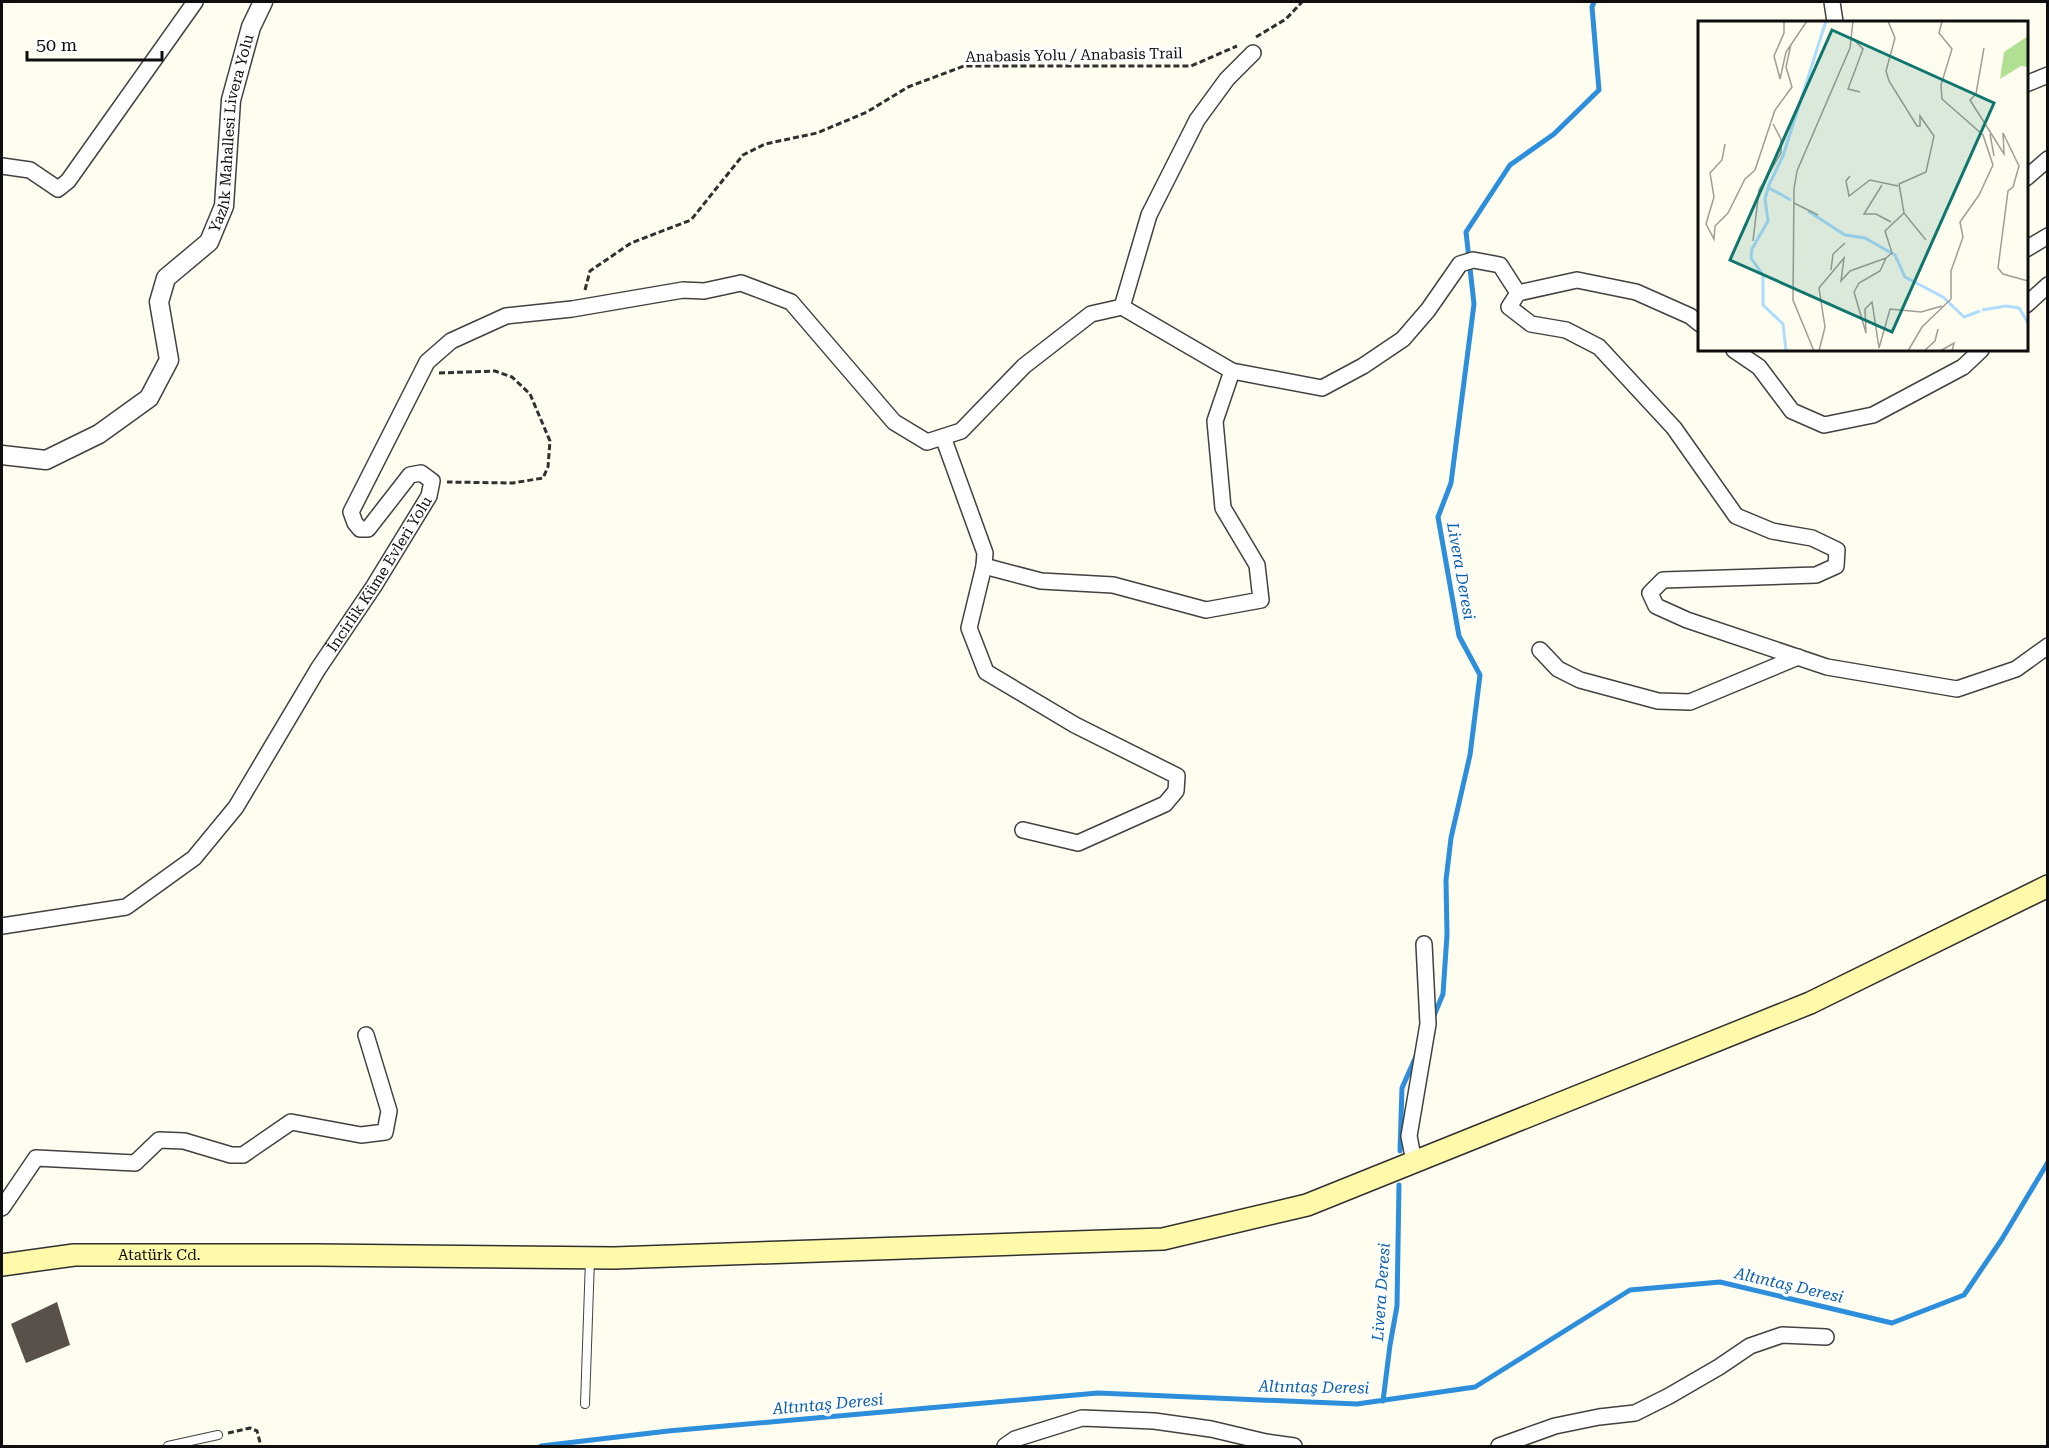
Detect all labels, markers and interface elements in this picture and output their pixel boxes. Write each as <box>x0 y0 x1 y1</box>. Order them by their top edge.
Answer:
inset map <box>1698 21 2028 351</box>
scale bar <box>27 24 162 62</box>
street label: Yazlık Mahallesi Livera Yolu <box>205 32 258 235</box>
text: 50 m <box>36 34 77 55</box>
street label: Anabasis Yolu / Anabasis Trail <box>965 44 1183 66</box>
street label: İncirlik Küme Evleri Yolu <box>323 492 436 655</box>
water label: Livera Deresi <box>1443 520 1479 621</box>
water label: Livera Deresi <box>1368 1242 1394 1343</box>
street label: Atatürk Cd. <box>118 1246 201 1264</box>
water label: Altıntaş Deresi <box>1732 1263 1845 1307</box>
water label: Altıntaş Deresi <box>1257 1377 1370 1397</box>
water label: Altıntaş Deresi <box>771 1390 884 1418</box>

